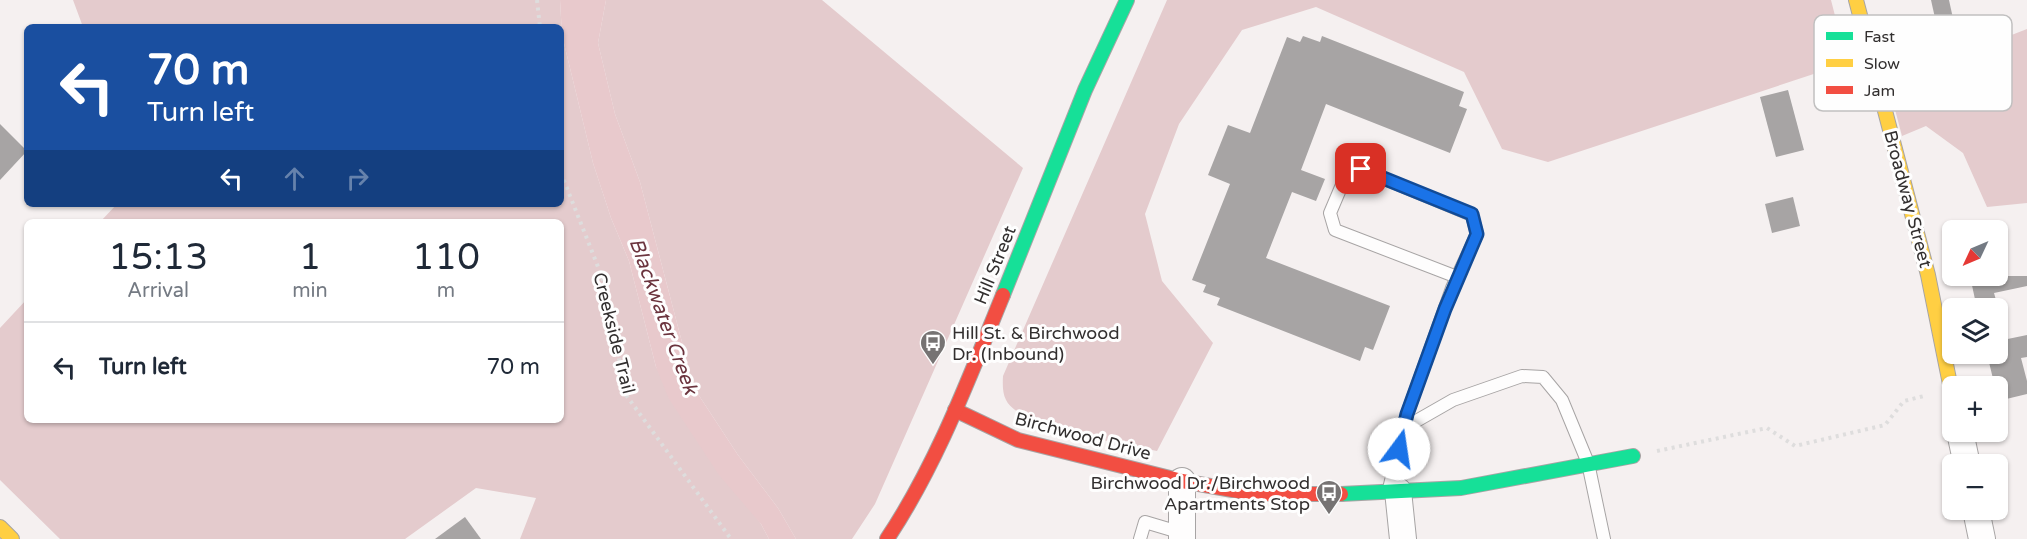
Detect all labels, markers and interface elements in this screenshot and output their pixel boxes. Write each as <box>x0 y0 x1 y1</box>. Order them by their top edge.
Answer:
legend <box>1814 15 2012 111</box>
text: Fast <box>1864 27 1895 47</box>
text: 70 m <box>147 45 249 96</box>
icon: left <box>48 48 126 126</box>
text: Slow <box>1864 54 1900 74</box>
text: Jam <box>1864 81 1895 101</box>
text: Turn left <box>147 96 254 129</box>
street label: Broadway Street <box>1879 128 1937 270</box>
pin <box>1335 143 1386 194</box>
icon: arrive <box>1344 152 1377 185</box>
icon: left <box>215 162 248 195</box>
icon: ahead <box>278 162 311 195</box>
icon: right <box>341 162 374 195</box>
north arrow <box>1942 220 2008 286</box>
map controls <box>1942 220 2008 520</box>
street label: Hill Street <box>969 222 1021 308</box>
water label: Blackwater Creek <box>624 235 703 400</box>
text: 15:13 <box>108 236 208 279</box>
text: 1 <box>299 236 321 279</box>
text: 110 <box>412 236 480 279</box>
street label: Creekside Trail <box>588 270 640 396</box>
text: Arrival <box>127 279 189 303</box>
text: min <box>292 279 328 303</box>
text: m <box>437 279 455 303</box>
button: layers <box>1942 298 2008 364</box>
place label: Hill St. & Birchwood Dr. (Inbound) <box>952 322 1120 365</box>
bus stop icon: Hill St. & Birchwood Dr. (Inbound) <box>918 328 948 366</box>
icon: left <box>48 351 81 384</box>
text: Turn left <box>99 354 187 380</box>
text: 70 m <box>486 354 540 380</box>
button: + <box>1942 376 2008 442</box>
street label: Birchwood Drive <box>1012 407 1154 465</box>
position arrow <box>1367 417 1431 481</box>
button: − <box>1942 454 2008 520</box>
place label: Birchwood Dr./Birchwood Apartments Stop <box>1091 472 1310 515</box>
bus stop icon: Birchwood Dr./Birchwood Apartments Stop <box>1314 478 1344 516</box>

